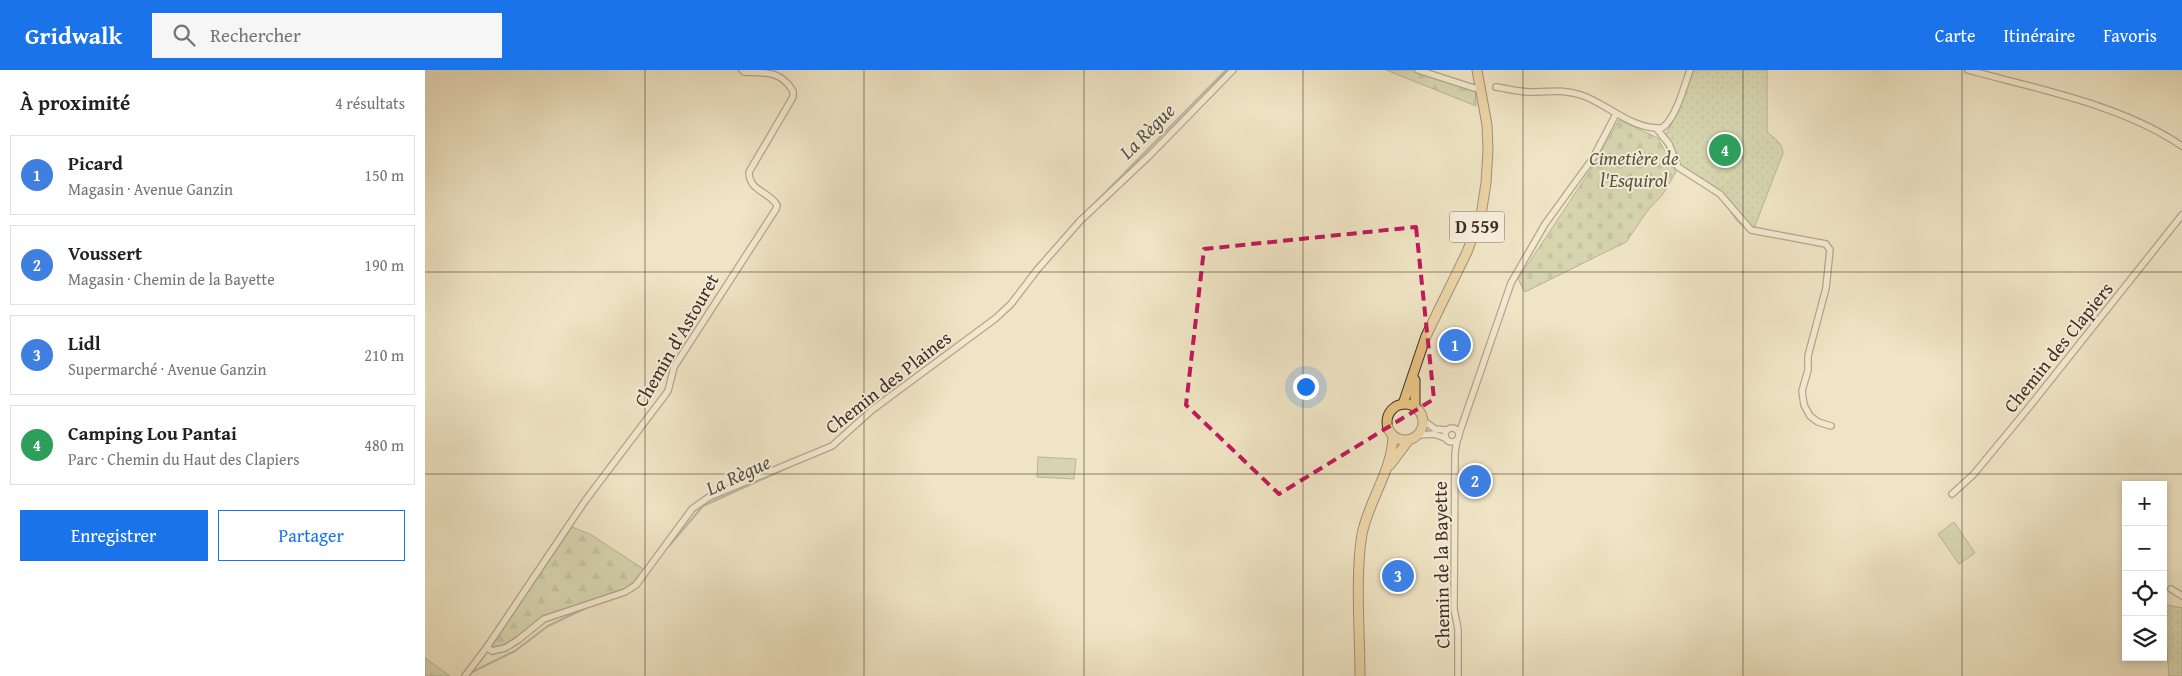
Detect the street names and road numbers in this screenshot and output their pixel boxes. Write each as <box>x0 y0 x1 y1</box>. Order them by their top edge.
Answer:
road number: D 559 <box>1449 212 1505 242</box>
street label: Chemin d'Astouret <box>626 268 726 412</box>
street label: Chemin des Clapiers <box>1996 276 2120 418</box>
street label: Chemin des Plaines <box>819 324 957 440</box>
street label: Chemin de la Bayette <box>1426 481 1456 649</box>

